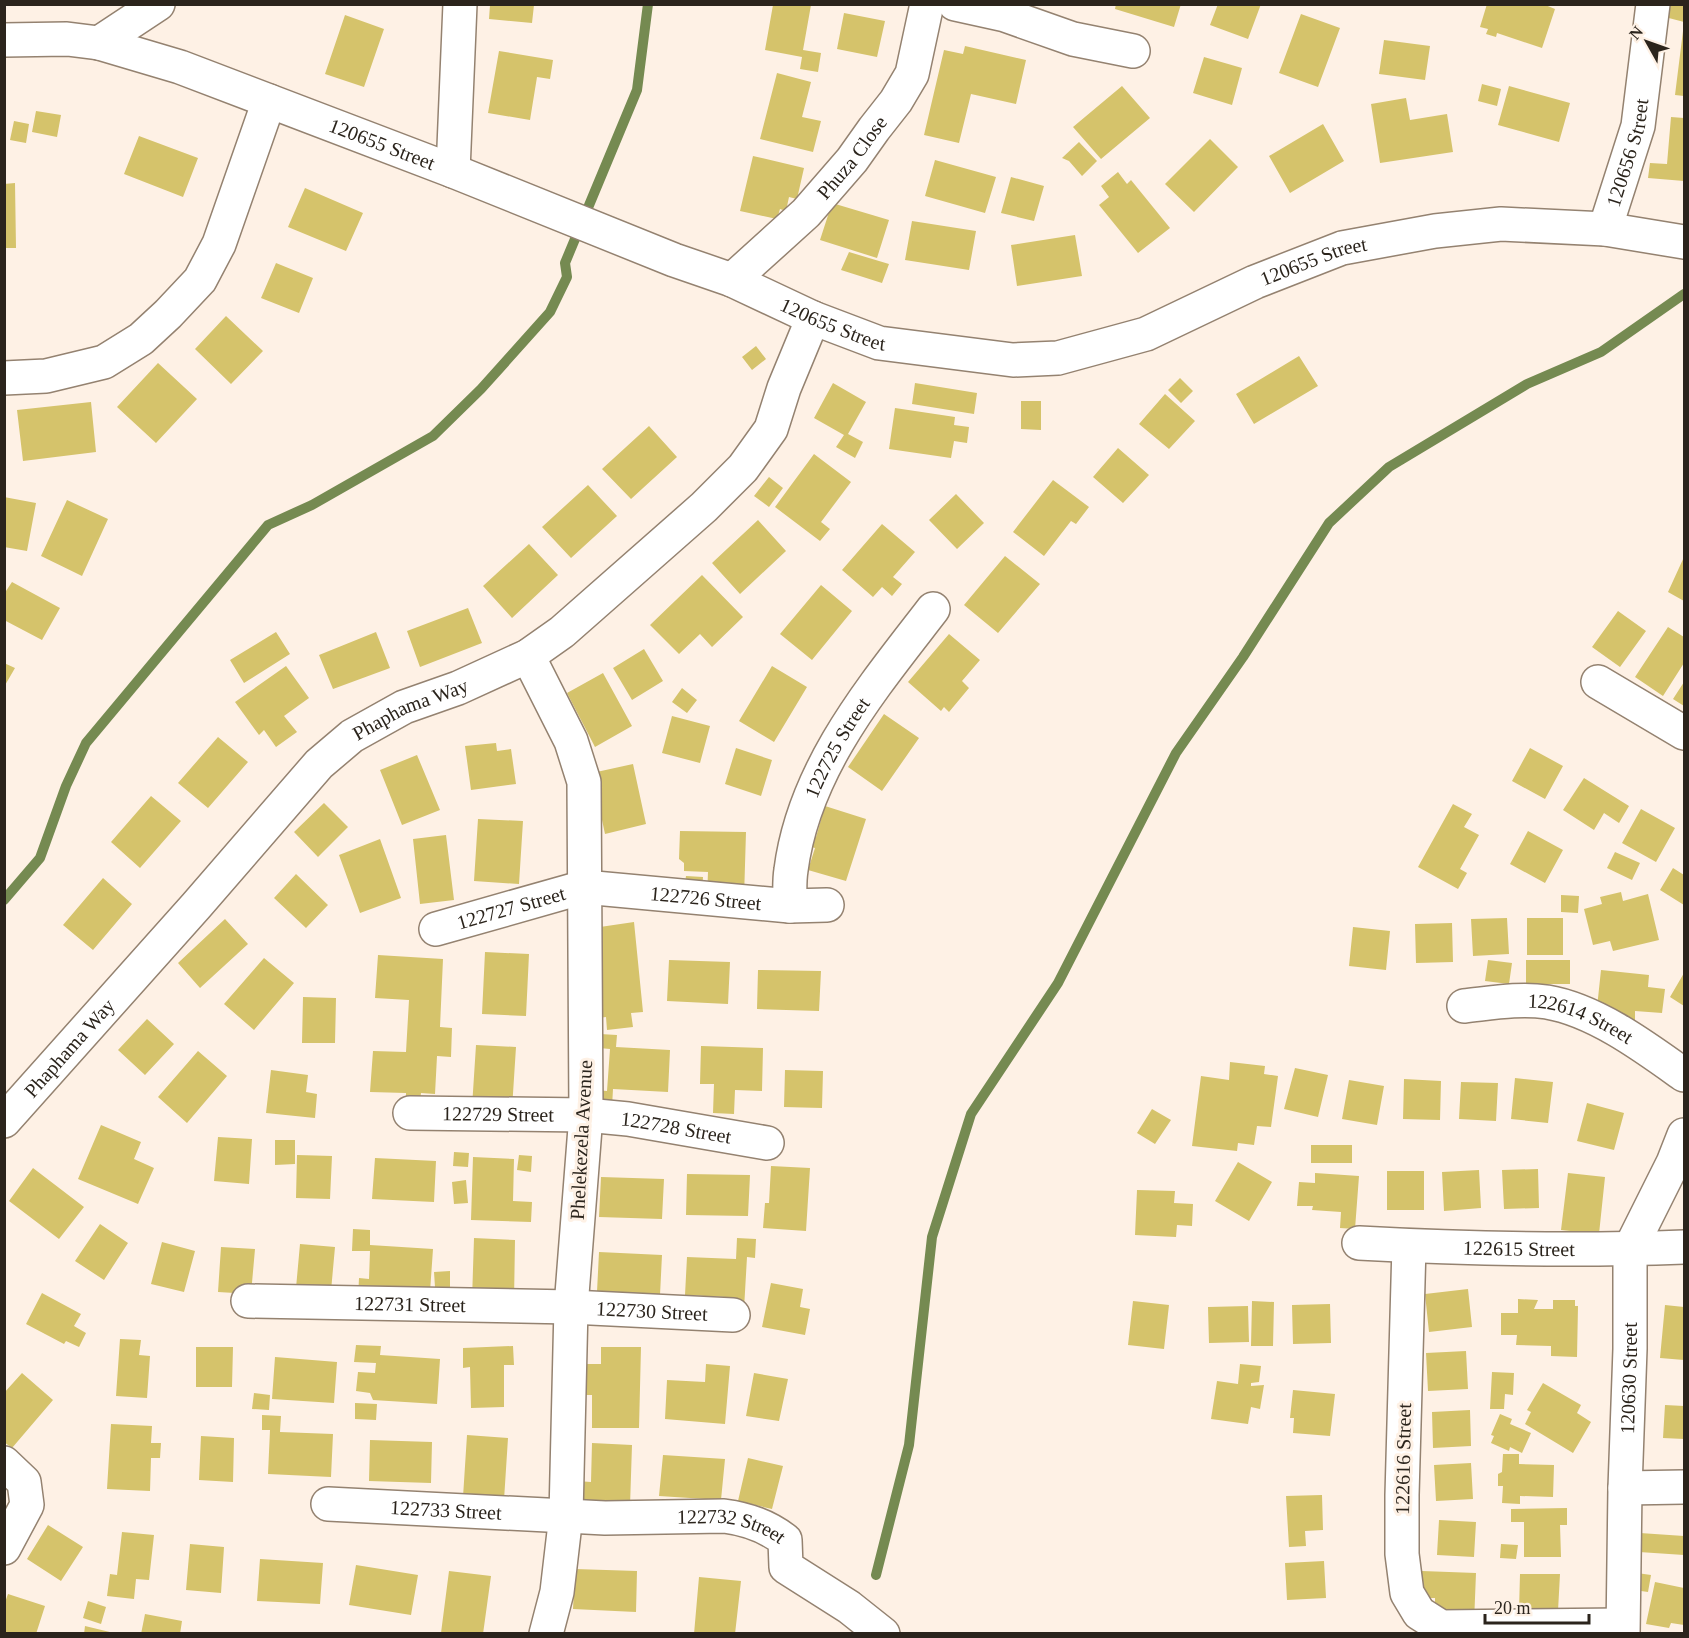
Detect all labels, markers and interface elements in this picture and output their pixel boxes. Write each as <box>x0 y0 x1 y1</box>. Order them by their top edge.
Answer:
north arrow <box>1617 12 1677 72</box>
text: N <box>1626 22 1646 43</box>
street label: 120656 Street <box>1602 97 1652 209</box>
street label: Phuza Close <box>812 111 891 203</box>
street label: 120655 Street <box>326 114 439 174</box>
street label: 120655 Street <box>1257 233 1369 290</box>
street label: 120655 Street <box>777 293 887 355</box>
street label: Phaphama Way <box>349 674 472 744</box>
street label: 122725 Street <box>800 693 874 801</box>
street label: 122727 Street <box>454 882 568 934</box>
street label: 122726 Street <box>649 882 763 914</box>
street label: 122614 Street <box>1527 989 1638 1048</box>
street label: Phaphama Way <box>20 994 120 1102</box>
street label: Phelekezela Avenue <box>566 1059 596 1221</box>
street label: 122729 Street <box>442 1102 554 1126</box>
street label: 122728 Street <box>620 1107 733 1148</box>
street label: 122615 Street <box>1463 1236 1575 1260</box>
street label: 122731 Street <box>354 1292 466 1316</box>
street label: 122730 Street <box>596 1297 709 1325</box>
street label: 120630 Street <box>1616 1322 1641 1434</box>
street label: 122616 Street <box>1391 1403 1415 1515</box>
street label: 122733 Street <box>390 1496 503 1524</box>
street label: 122732 Street <box>677 1505 790 1548</box>
scale bar <box>1485 1587 1588 1625</box>
text: 20 m <box>1494 1598 1531 1618</box>

